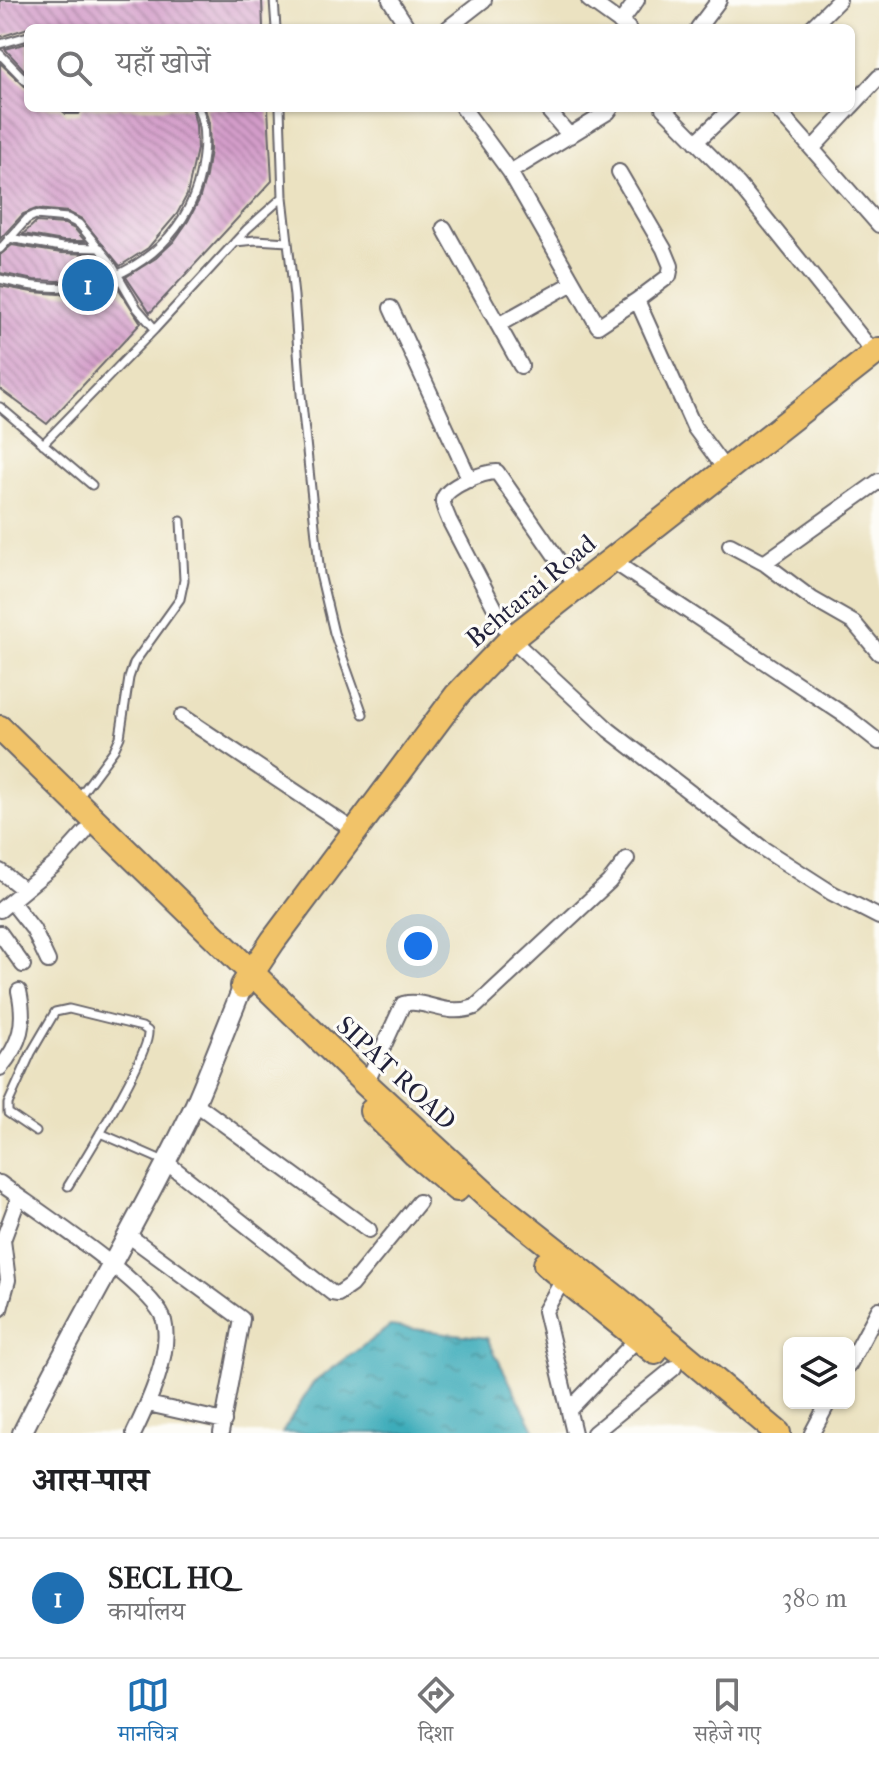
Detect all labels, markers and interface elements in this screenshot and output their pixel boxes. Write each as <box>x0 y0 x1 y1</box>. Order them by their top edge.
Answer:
search box <box>24 24 855 112</box>
icon: search <box>52 46 96 90</box>
text: यहाँ खोजें <box>116 46 210 81</box>
pin: 1 <box>62 255 114 315</box>
street label: Behtarai Road <box>460 527 603 654</box>
your location <box>398 926 438 966</box>
street label: SIPAT ROAD <box>330 1010 462 1136</box>
map controls <box>783 1337 855 1409</box>
button: layers <box>783 1337 855 1409</box>
text: आस-पास <box>32 1460 149 1500</box>
text: SECL HQ <box>108 1561 233 1596</box>
text: 1 <box>53 1583 63 1614</box>
text: 380 m <box>782 1583 847 1614</box>
text: कार्यालय <box>108 1596 185 1627</box>
tab: मानचित्र <box>118 1673 178 1755</box>
tab: दिशा <box>414 1673 458 1755</box>
tab: सहेजे गए <box>694 1673 761 1755</box>

